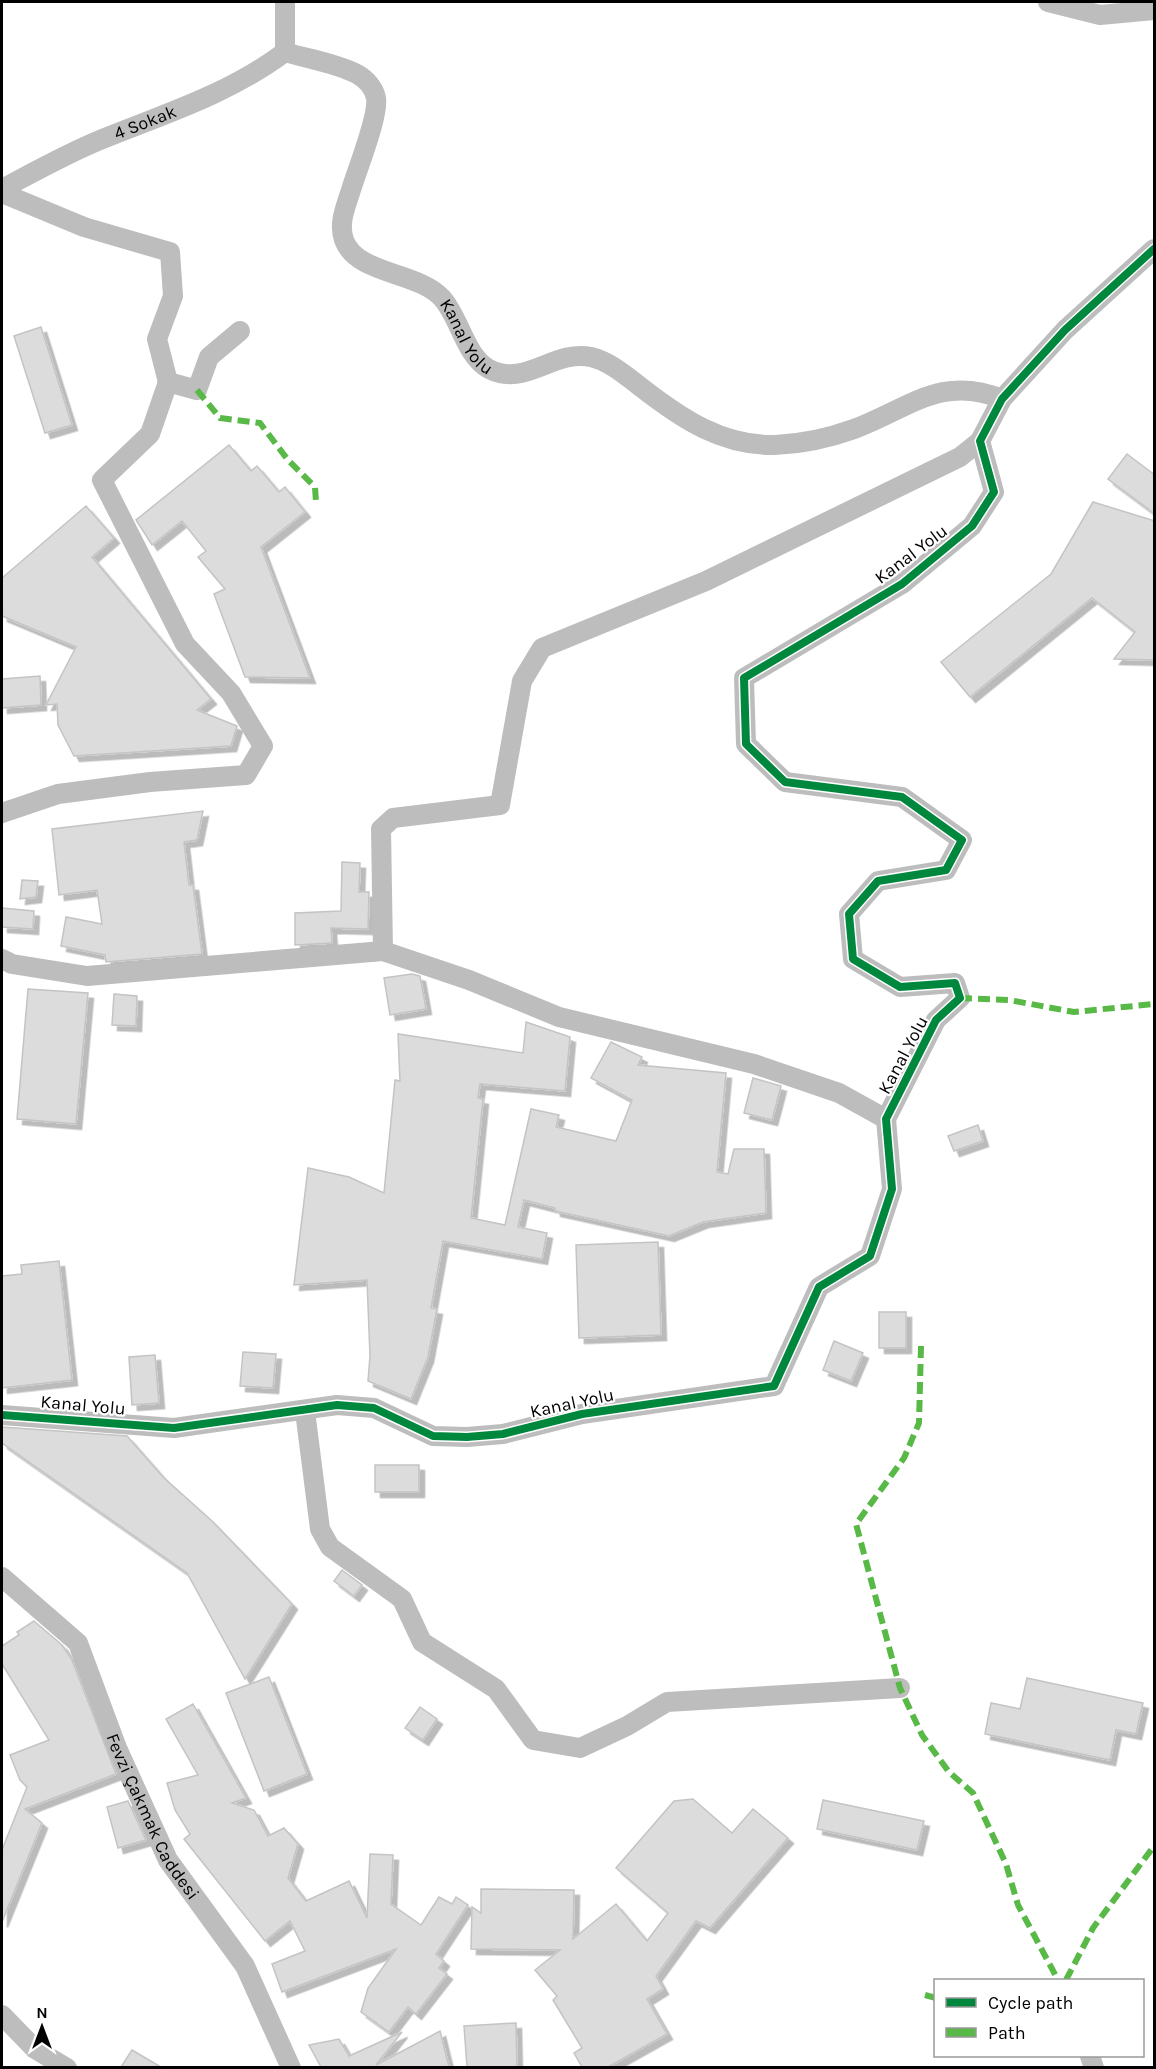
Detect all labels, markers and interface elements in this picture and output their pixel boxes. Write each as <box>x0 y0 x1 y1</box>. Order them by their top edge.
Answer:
street label: 4 Sokak <box>111 100 180 144</box>
street label: Kanal Yolu <box>435 294 497 380</box>
street label: Kanal Yolu <box>870 520 952 588</box>
street label: Kanal Yolu <box>873 1012 933 1098</box>
street label: Kanal Yolu <box>528 1383 616 1423</box>
street label: Kanal Yolu <box>39 1390 127 1420</box>
street label: Fevzi Çakmak Caddesi <box>102 1730 204 1904</box>
legend <box>934 1979 1144 2057</box>
text: Cycle path <box>988 1992 1073 2014</box>
north arrow <box>12 1997 72 2057</box>
text: N <box>36 2003 48 2022</box>
text: Path <box>988 2022 1026 2044</box>

